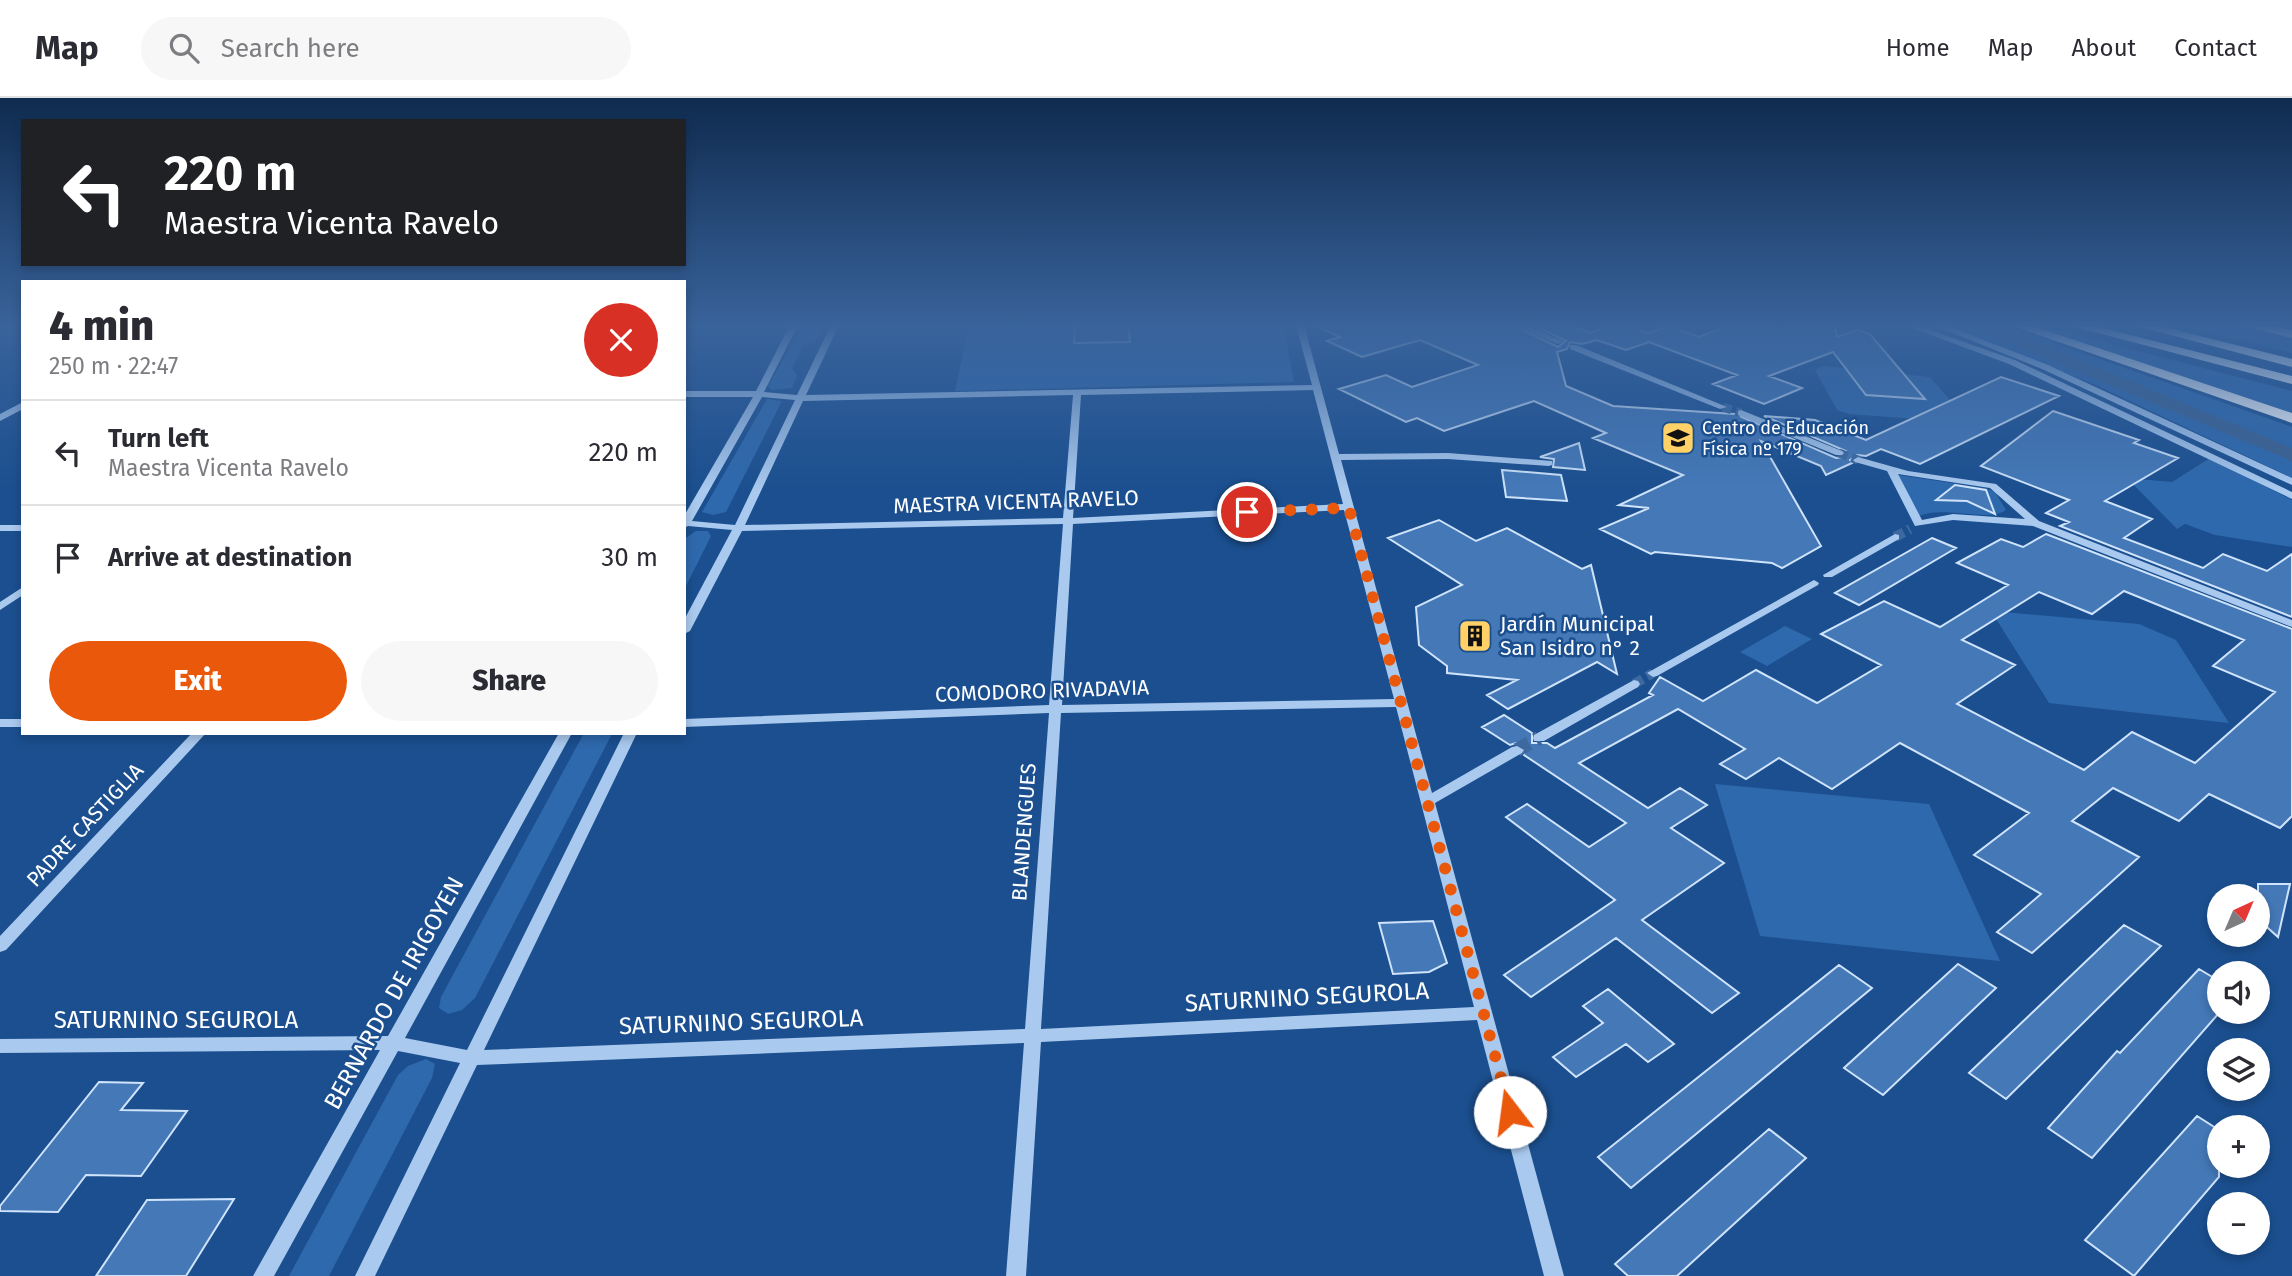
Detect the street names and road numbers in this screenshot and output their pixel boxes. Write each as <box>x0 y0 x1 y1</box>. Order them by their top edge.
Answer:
street label: MAESTRA VICENTA RAVELO <box>893 485 1139 519</box>
street label: COMODORO RIVADAVIA <box>934 674 1150 708</box>
street label: PADRE CASTIGLIA <box>21 758 149 892</box>
street label: BLANDENGUES <box>1006 762 1042 902</box>
street label: BERNARDO DE IRIGOYEN <box>318 872 470 1114</box>
street label: SATURNINO SEGUROLA <box>1184 977 1430 1017</box>
street label: SATURNINO SEGUROLA <box>618 1004 864 1040</box>
street label: SATURNINO SEGUROLA <box>54 1006 298 1034</box>

